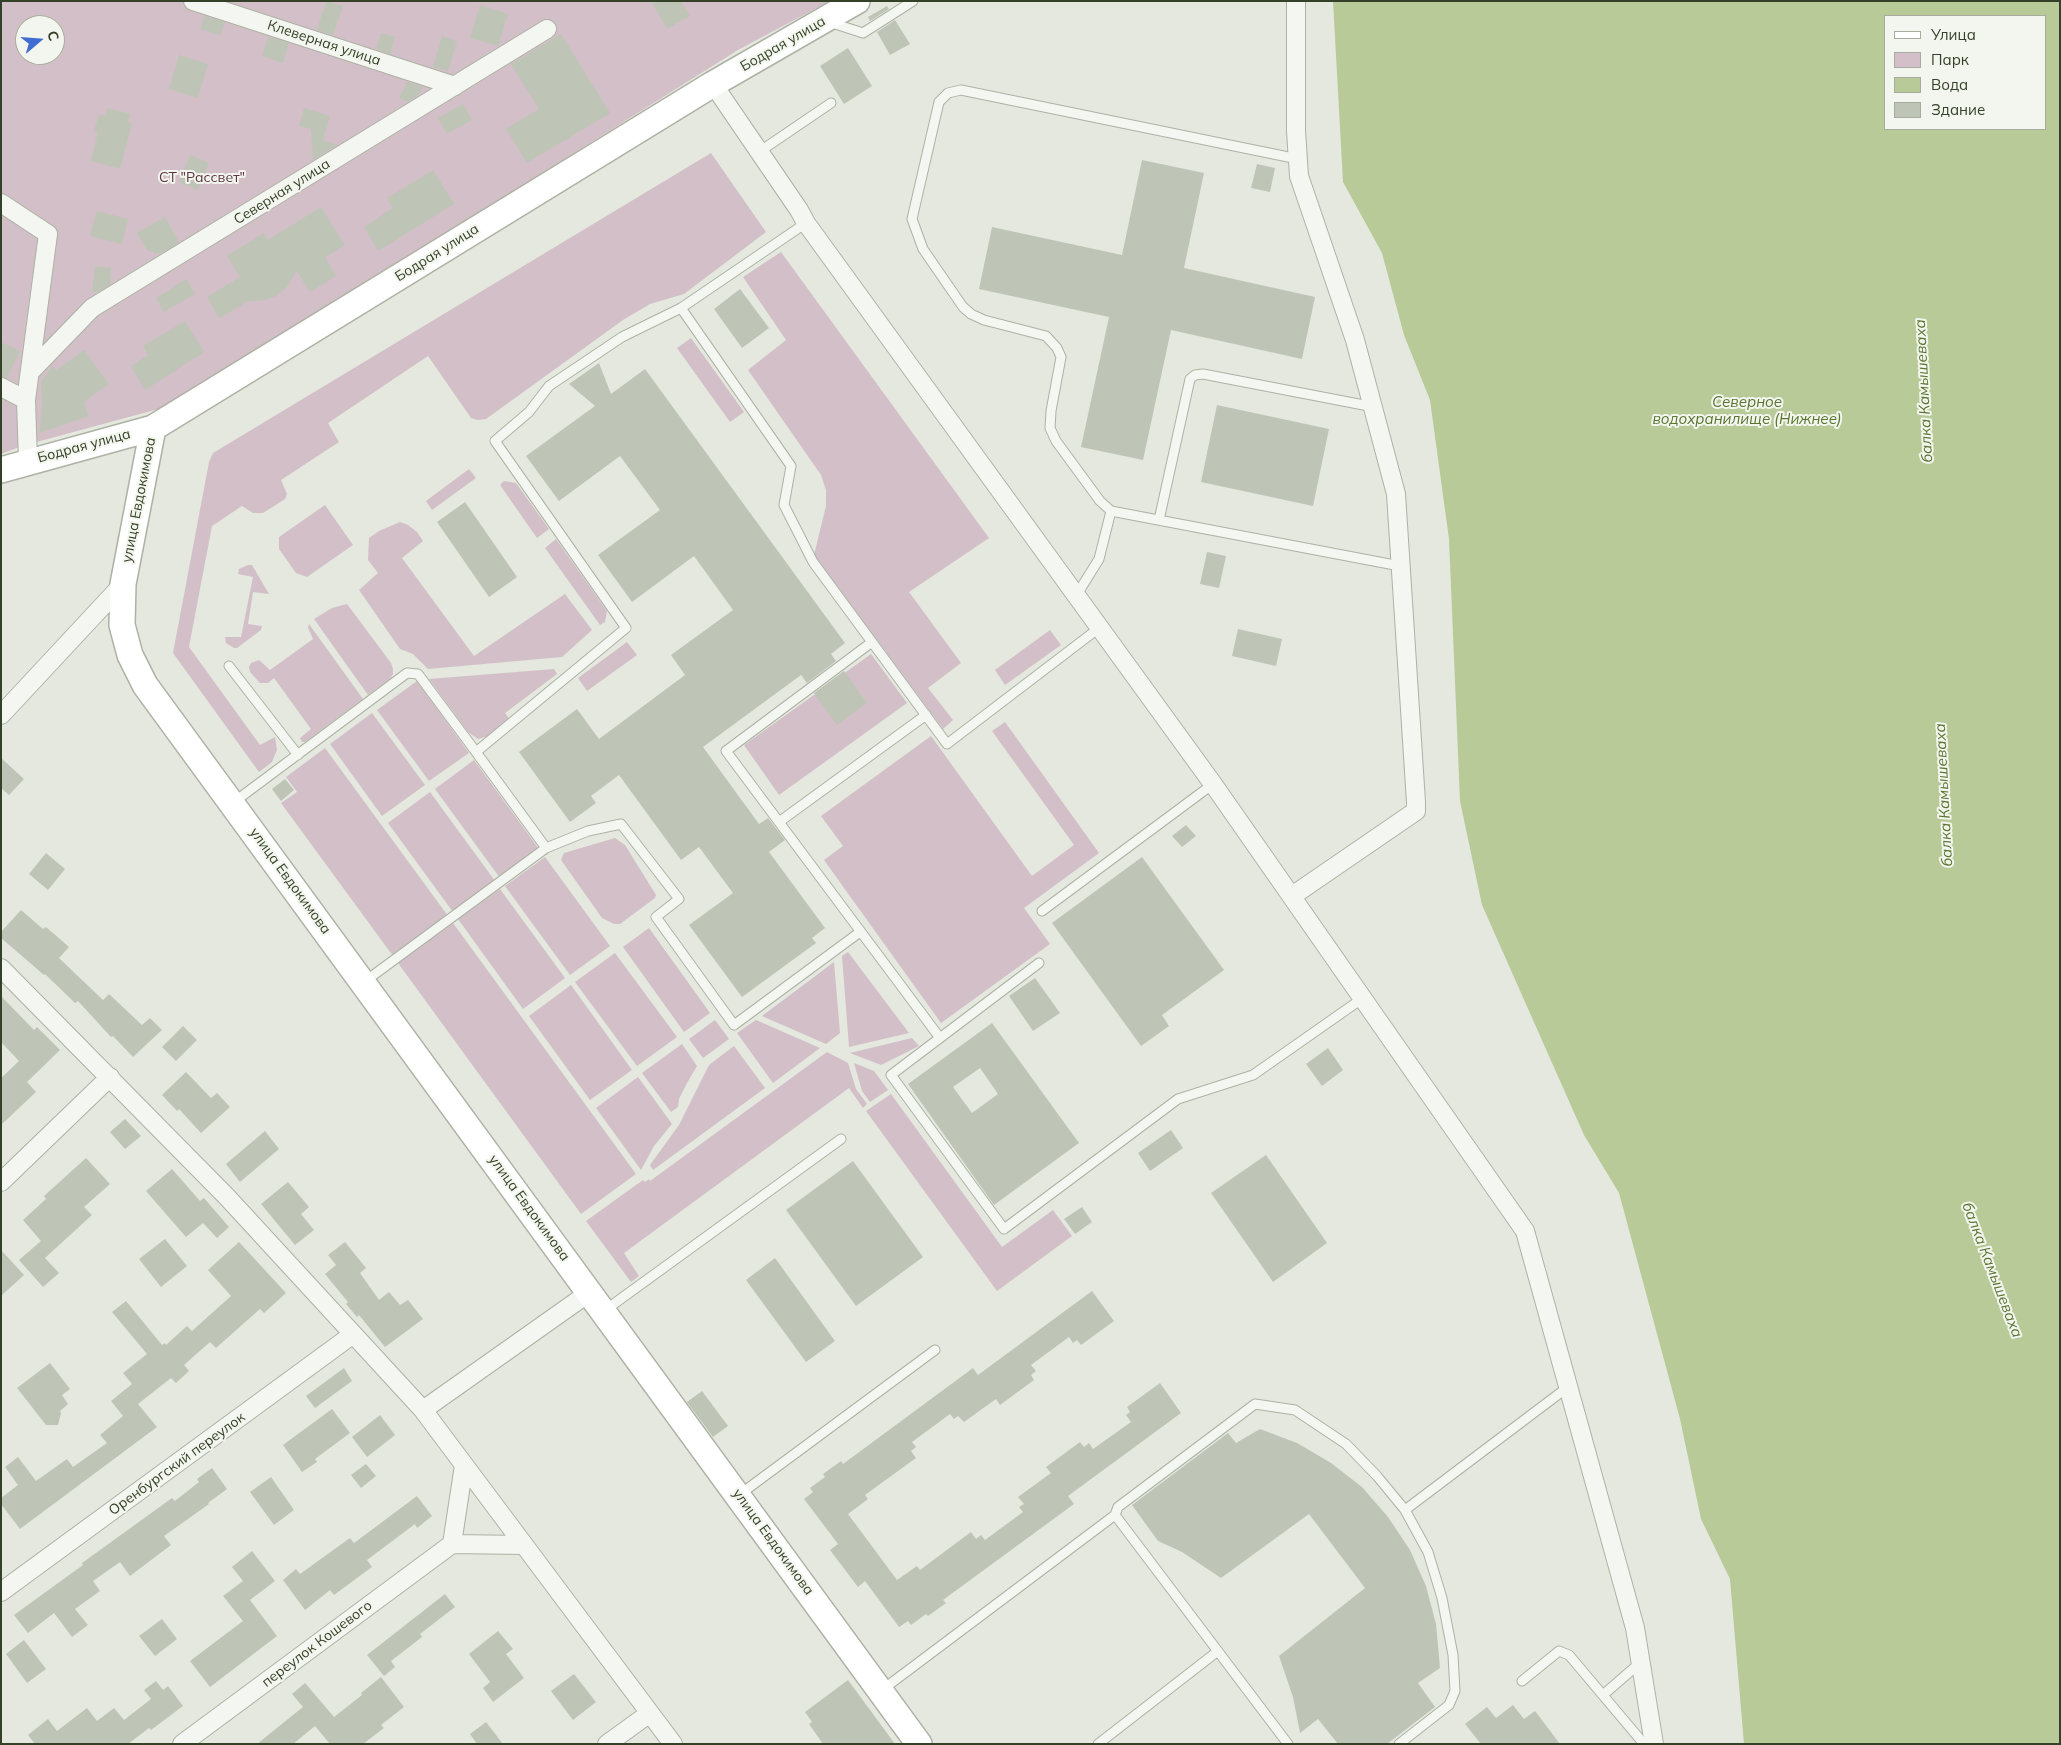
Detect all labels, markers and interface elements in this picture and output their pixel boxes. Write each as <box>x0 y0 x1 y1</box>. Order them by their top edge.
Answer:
street label: Бодрая улица <box>738 13 828 75</box>
north arrow <box>15 15 65 65</box>
legend <box>1884 15 2046 130</box>
street label: Клеверная улица <box>265 17 383 69</box>
text: Улица <box>1931 25 1976 44</box>
text: С <box>43 28 63 43</box>
text: Парк <box>1931 50 1969 69</box>
text: Вода <box>1931 75 1968 94</box>
text: Здание <box>1931 100 1985 119</box>
street label: Северная улица <box>231 156 333 228</box>
park label: СТ "Рассвет" <box>159 170 245 186</box>
street label: Бодрая улица <box>392 221 482 285</box>
water label: балка Камышеваха <box>1911 319 1937 463</box>
water label: Северное водохранилище (Нижнее) <box>1652 393 1842 428</box>
street label: Бодрая улица <box>36 426 132 466</box>
street label: улица Евдокимова <box>119 436 159 564</box>
water label: балка Камышеваха <box>1931 723 1957 867</box>
street label: улица Евдокимова <box>246 825 334 937</box>
street label: улица Евдокимова <box>485 1152 573 1264</box>
water label: балка Камышеваха <box>1958 1200 2026 1340</box>
street label: Оренбургский переулок <box>106 1409 248 1519</box>
street label: улица Евдокимова <box>729 1486 817 1598</box>
street label: переулок Кошевого <box>259 1597 375 1691</box>

